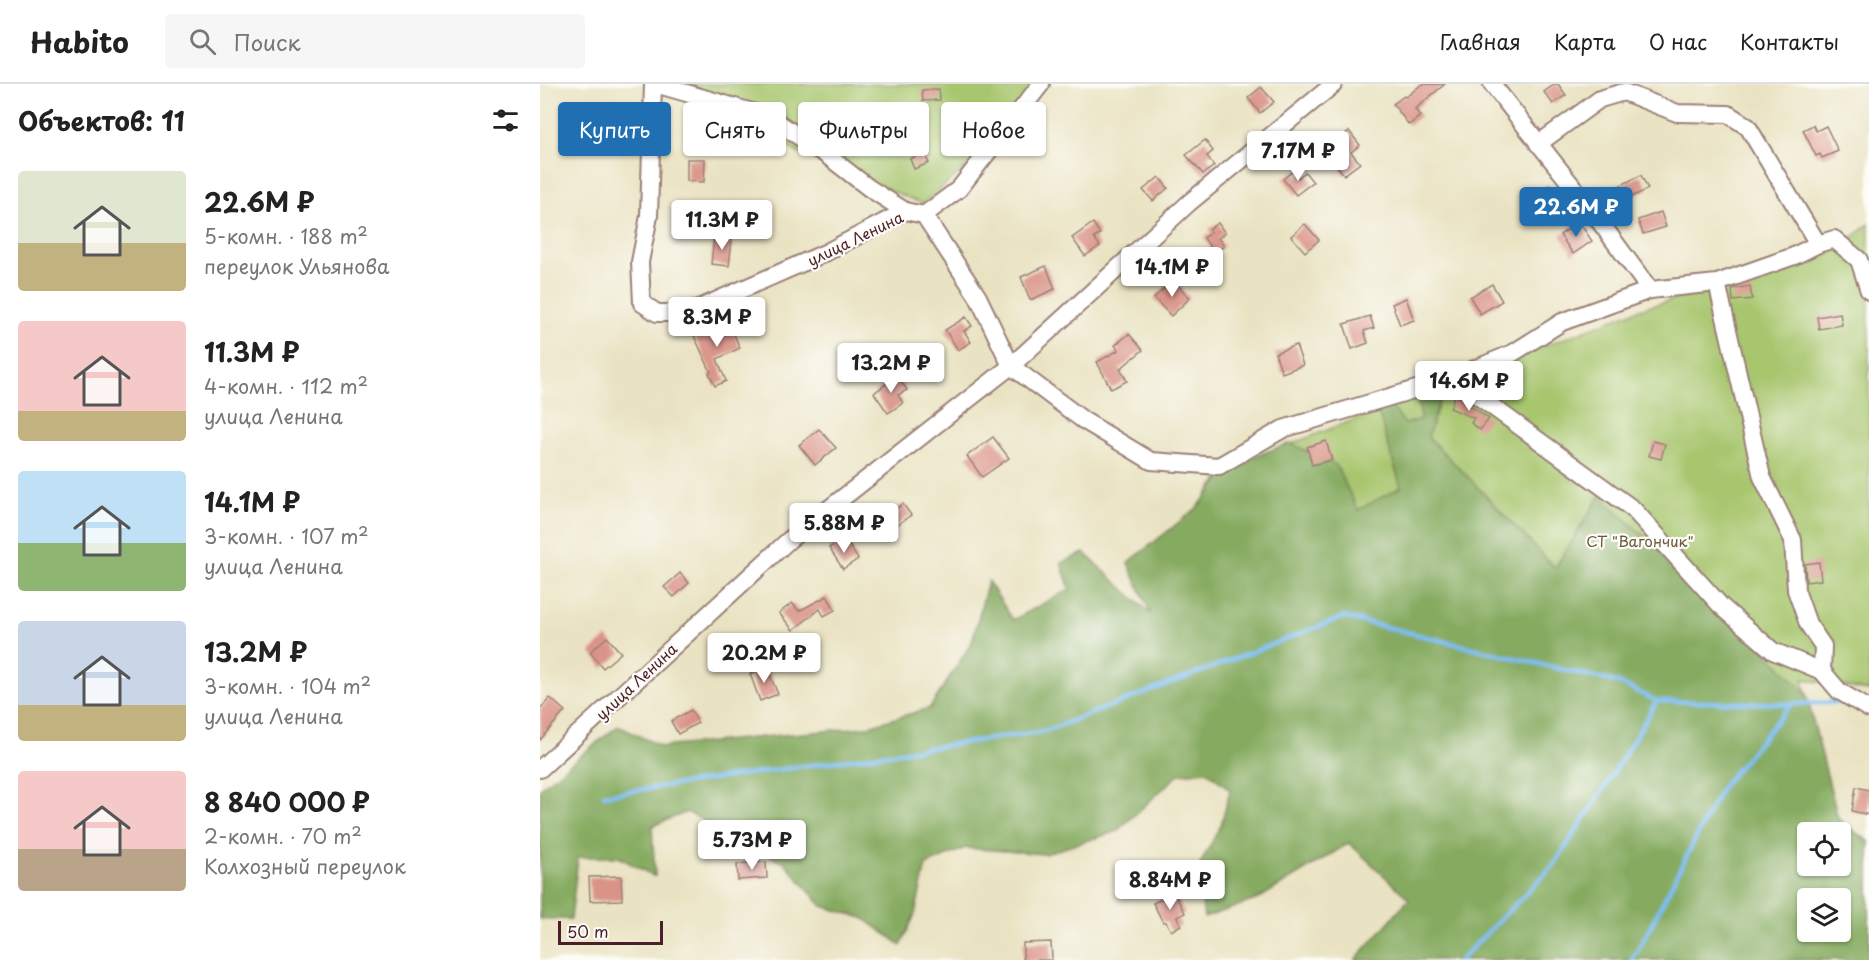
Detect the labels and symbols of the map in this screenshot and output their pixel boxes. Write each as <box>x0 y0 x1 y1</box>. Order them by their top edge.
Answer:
pin: 7.17M ₽ <box>1243 131 1353 182</box>
pin: 22.6M ₽ <box>1521 187 1631 238</box>
pin: 11.3M ₽ <box>667 200 777 251</box>
street label: улица Ленина <box>803 205 907 271</box>
pin: 14.1M ₽ <box>1117 247 1227 298</box>
pin: 8.3M ₽ <box>668 297 766 348</box>
pin: 13.2M ₽ <box>836 343 946 394</box>
pin: 14.6M ₽ <box>1414 361 1524 412</box>
pin: 5.88M ₽ <box>789 503 899 554</box>
park label: СТ "Вагончик" <box>1586 529 1694 552</box>
pin: 20.2M ₽ <box>709 633 819 684</box>
street label: улица Ленина <box>590 637 682 725</box>
pin: 5.73M ₽ <box>697 820 807 871</box>
pin: 8.84M ₽ <box>1115 860 1225 911</box>
scale bar <box>558 918 663 946</box>

